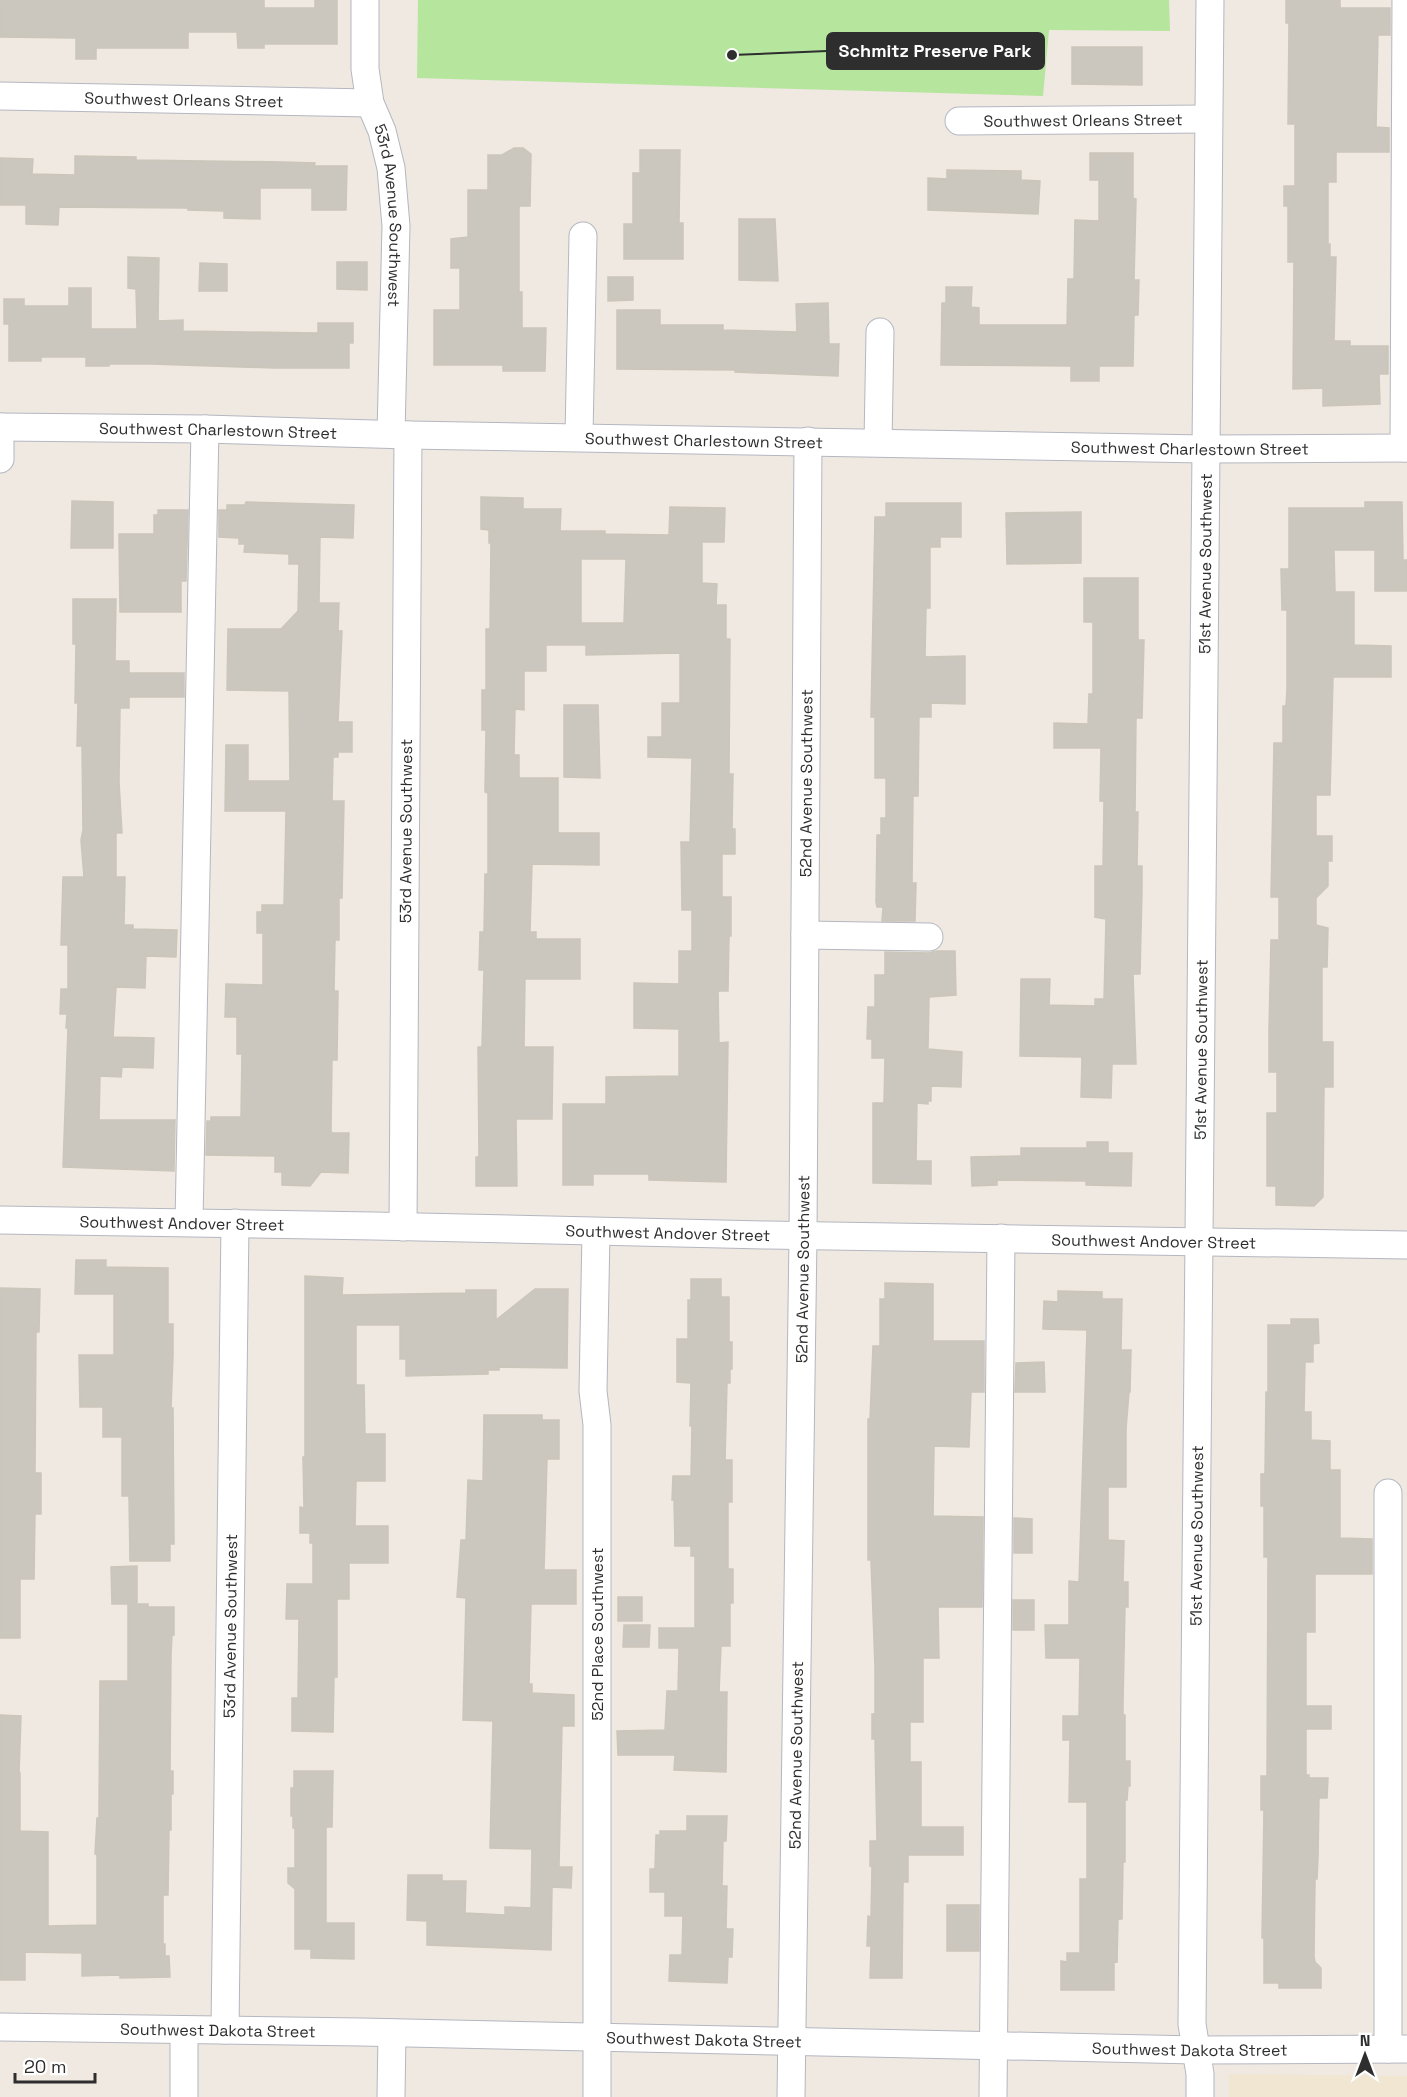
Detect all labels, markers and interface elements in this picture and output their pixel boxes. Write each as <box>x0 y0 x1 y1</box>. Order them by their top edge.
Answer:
callout: Schmitz Preserve Park <box>827 33 1044 69</box>
text: Schmitz Preserve Park <box>839 39 1031 62</box>
street label: Southwest Orleans Street <box>84 87 284 112</box>
street label: Southwest Orleans Street <box>983 109 1183 131</box>
street label: 53rd Avenue Southwest <box>370 120 407 307</box>
street label: Southwest Charlestown Street <box>99 417 337 443</box>
street label: Southwest Charlestown Street <box>585 428 823 453</box>
street label: Southwest Charlestown Street <box>1071 436 1309 460</box>
street label: 51st Avenue Southwest <box>1194 473 1216 654</box>
street label: 52nd Avenue Southwest <box>795 689 817 877</box>
street label: 53rd Avenue Southwest <box>394 739 417 923</box>
street label: 51st Avenue Southwest <box>1189 959 1212 1140</box>
street label: 52nd Avenue Southwest <box>791 1175 814 1363</box>
street label: Southwest Andover Street <box>79 1211 285 1235</box>
street label: Southwest Andover Street <box>565 1220 771 1246</box>
street label: Southwest Andover Street <box>1051 1229 1256 1253</box>
street label: 51st Avenue Southwest <box>1185 1445 1208 1626</box>
street label: 53rd Avenue Southwest <box>218 1534 242 1718</box>
street label: 52nd Place Southwest <box>587 1547 608 1721</box>
street label: 52nd Avenue Southwest <box>784 1661 808 1849</box>
street label: Southwest Dakota Street <box>120 2018 316 2042</box>
north arrow <box>1335 2025 1395 2085</box>
street label: Southwest Dakota Street <box>606 2027 802 2052</box>
text: N <box>1360 2030 1370 2051</box>
street label: Southwest Dakota Street <box>1092 2037 1288 2061</box>
scale bar <box>15 2046 94 2084</box>
text: 20 m <box>24 2055 67 2078</box>

